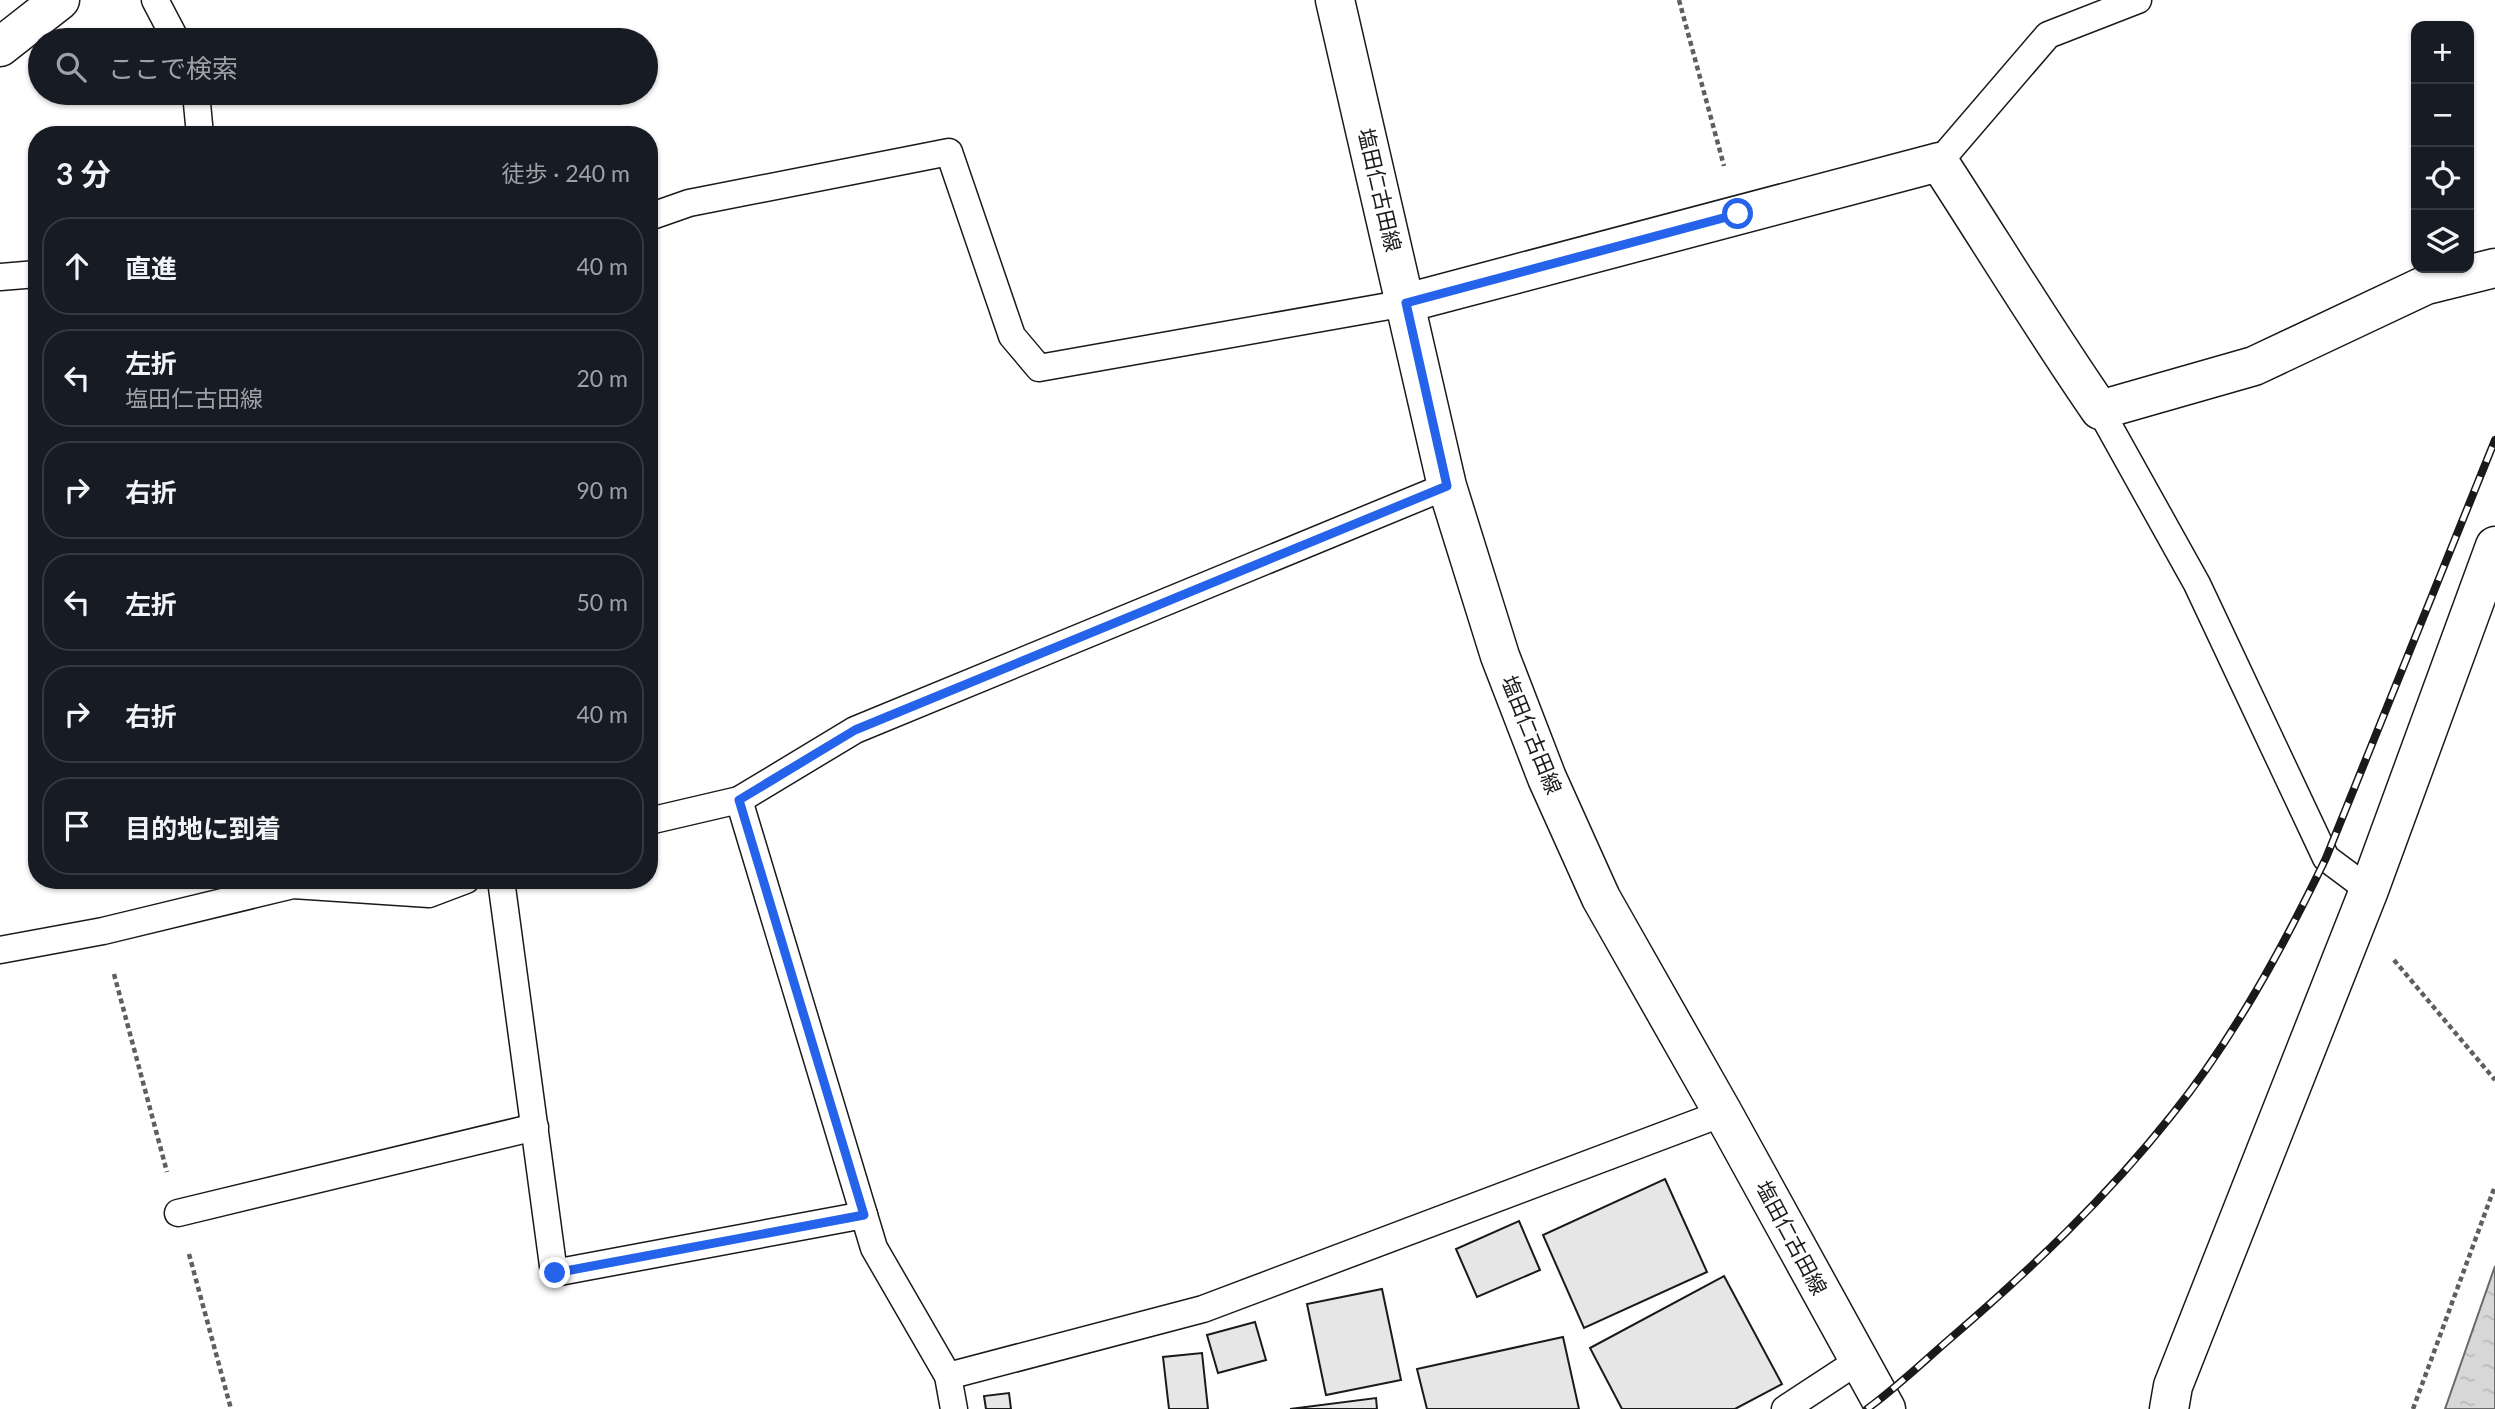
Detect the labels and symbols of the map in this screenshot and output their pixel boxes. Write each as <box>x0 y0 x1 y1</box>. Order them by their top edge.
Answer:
street label: 塩田仁古田線 <box>1354 125 1407 254</box>
route start <box>1722 198 1753 229</box>
street label: 塩田仁古田線 <box>1497 671 1568 798</box>
street label: 塩田仁古田線 <box>1752 1176 1833 1299</box>
route end <box>539 1257 570 1288</box>

